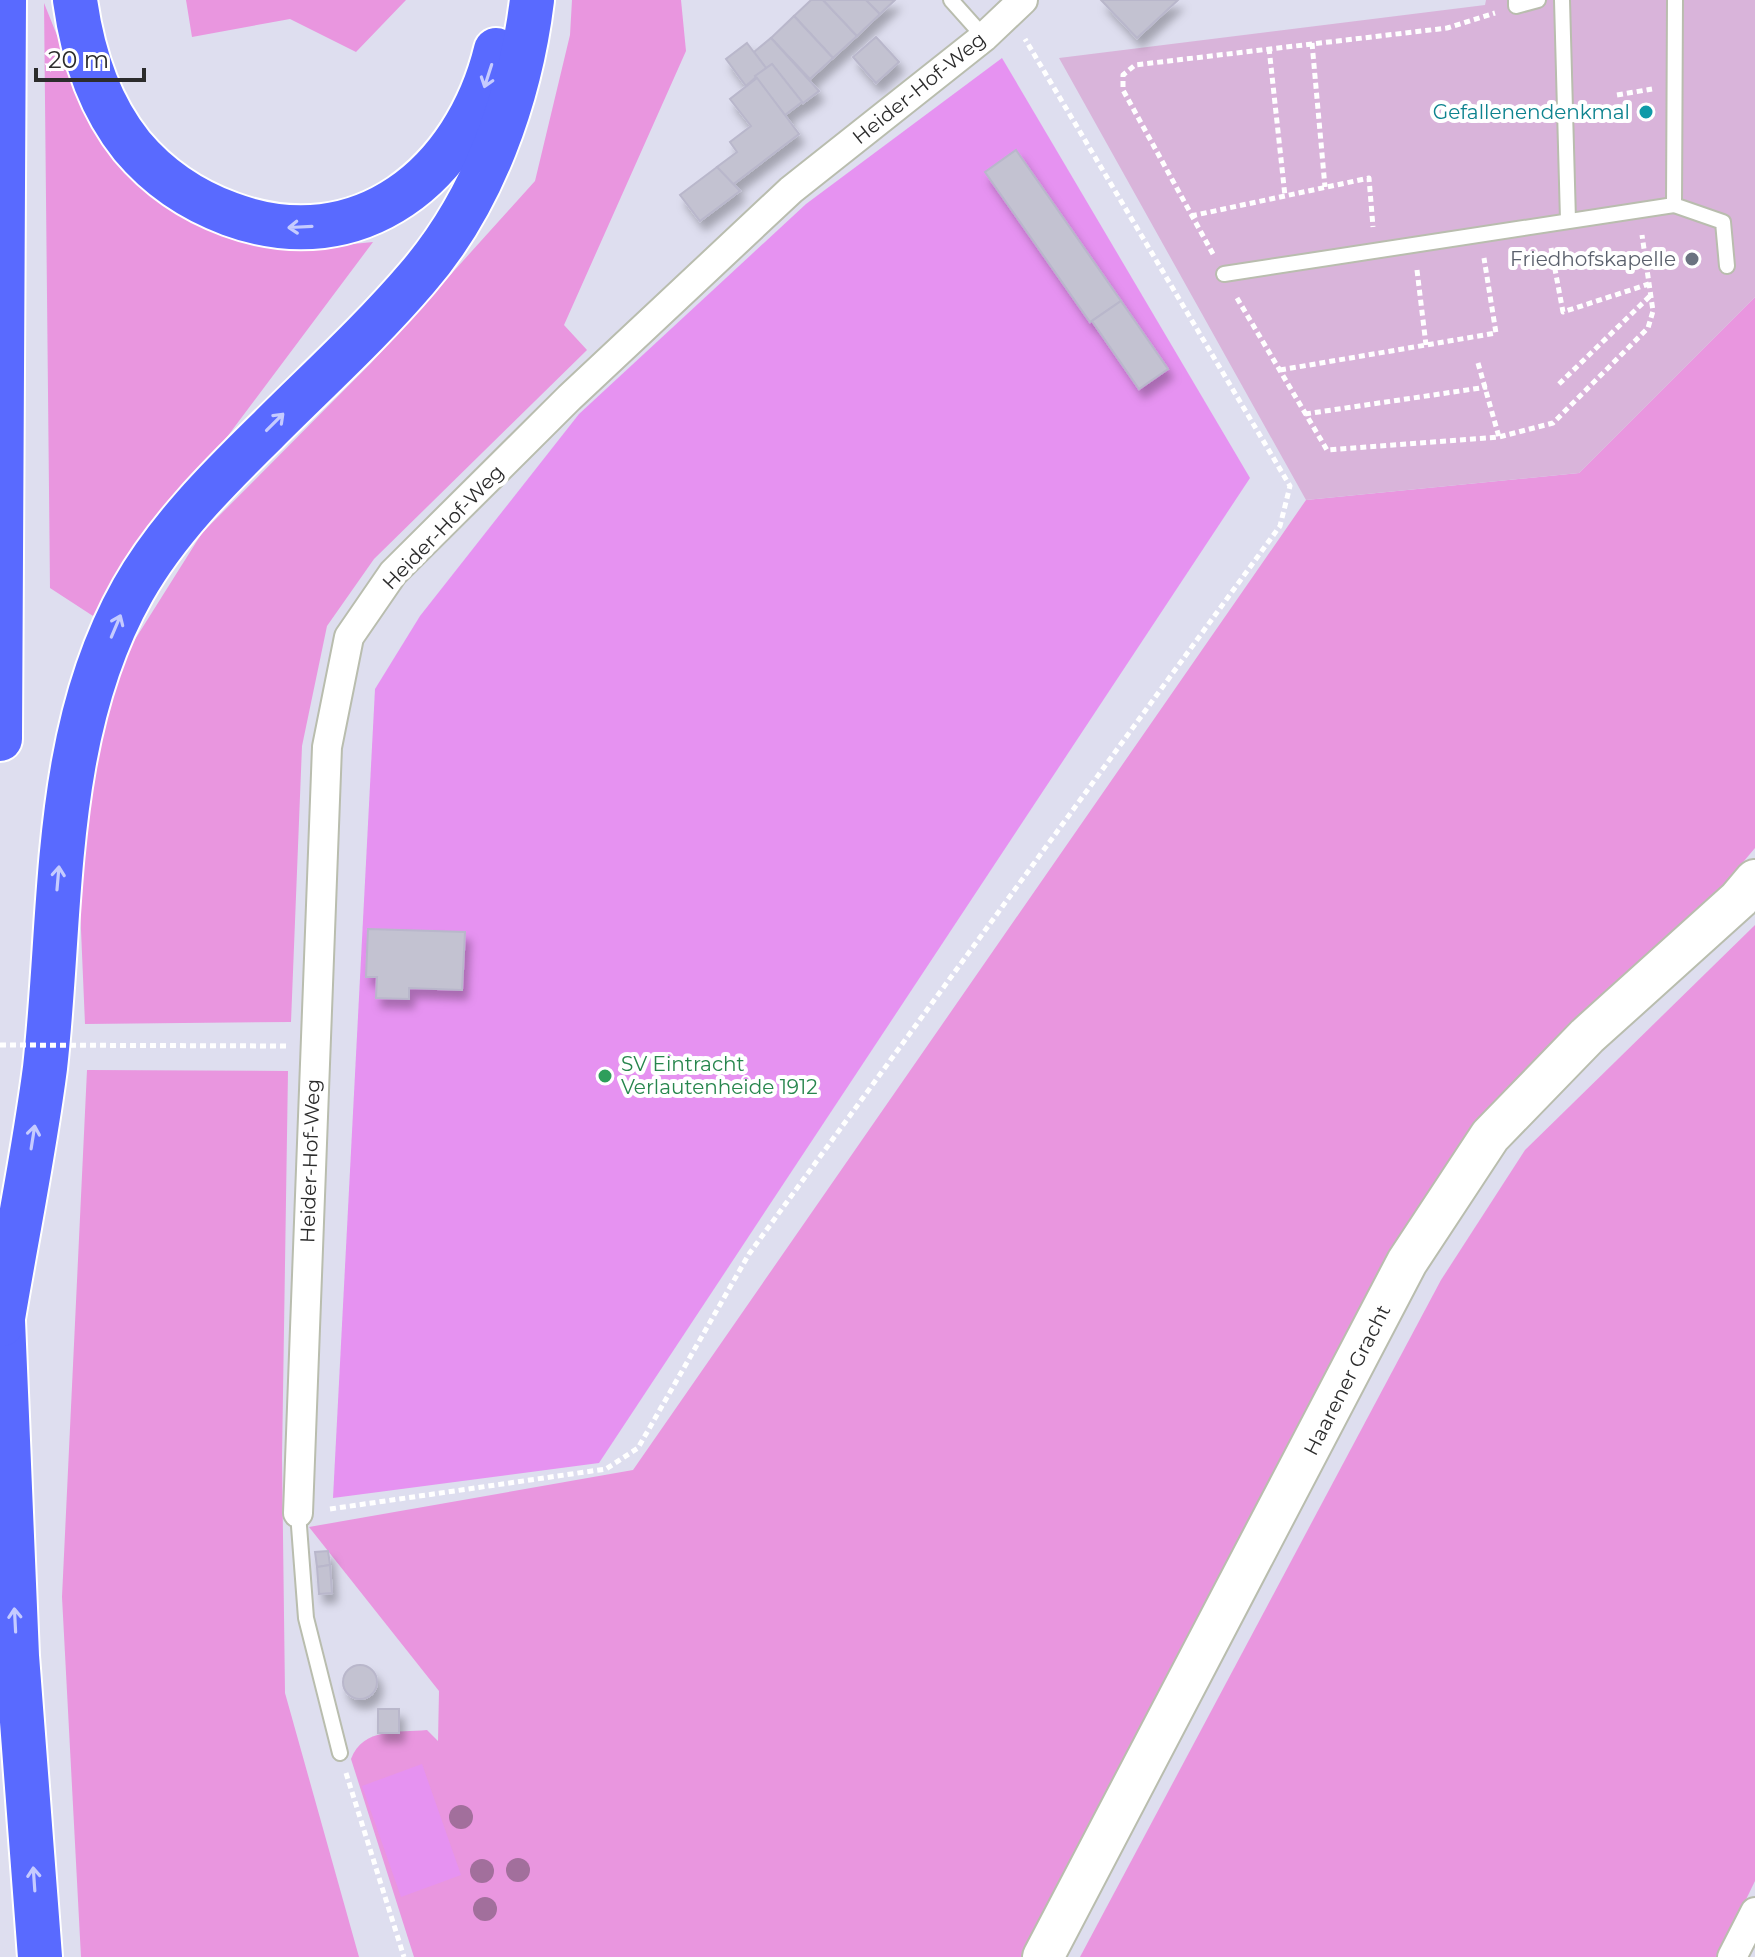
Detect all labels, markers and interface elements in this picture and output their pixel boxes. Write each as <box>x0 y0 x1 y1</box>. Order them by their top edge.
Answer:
street label: Heider-Hof-Weg <box>848 27 990 149</box>
scale bar <box>36 32 144 82</box>
text: 20 m <box>48 45 109 74</box>
one-way arrow <box>480 64 495 89</box>
place label: Gefallenendenkmal <box>1433 100 1630 124</box>
marker: Gefallenendenkmal <box>1637 103 1655 121</box>
one-way arrow <box>287 219 314 234</box>
place label: Friedhofskapelle <box>1510 247 1676 271</box>
marker: Friedhofskapelle <box>1683 250 1701 268</box>
one-way arrow <box>265 413 285 433</box>
street label: Heider-Hof-Weg <box>377 460 509 594</box>
one-way arrow <box>110 614 125 639</box>
one-way arrow <box>51 865 66 892</box>
place label: SV Eintracht Verlautenheide 1912 <box>621 1052 818 1099</box>
marker: SV Eintracht Verlautenheide 1912 <box>596 1067 614 1085</box>
street label: Heider-Hof-Weg <box>295 1078 325 1244</box>
one-way arrow <box>26 1124 41 1150</box>
street label: Haarener Gracht <box>1299 1301 1395 1459</box>
one-way arrow <box>8 1607 23 1634</box>
one-way arrow <box>26 1866 41 1893</box>

